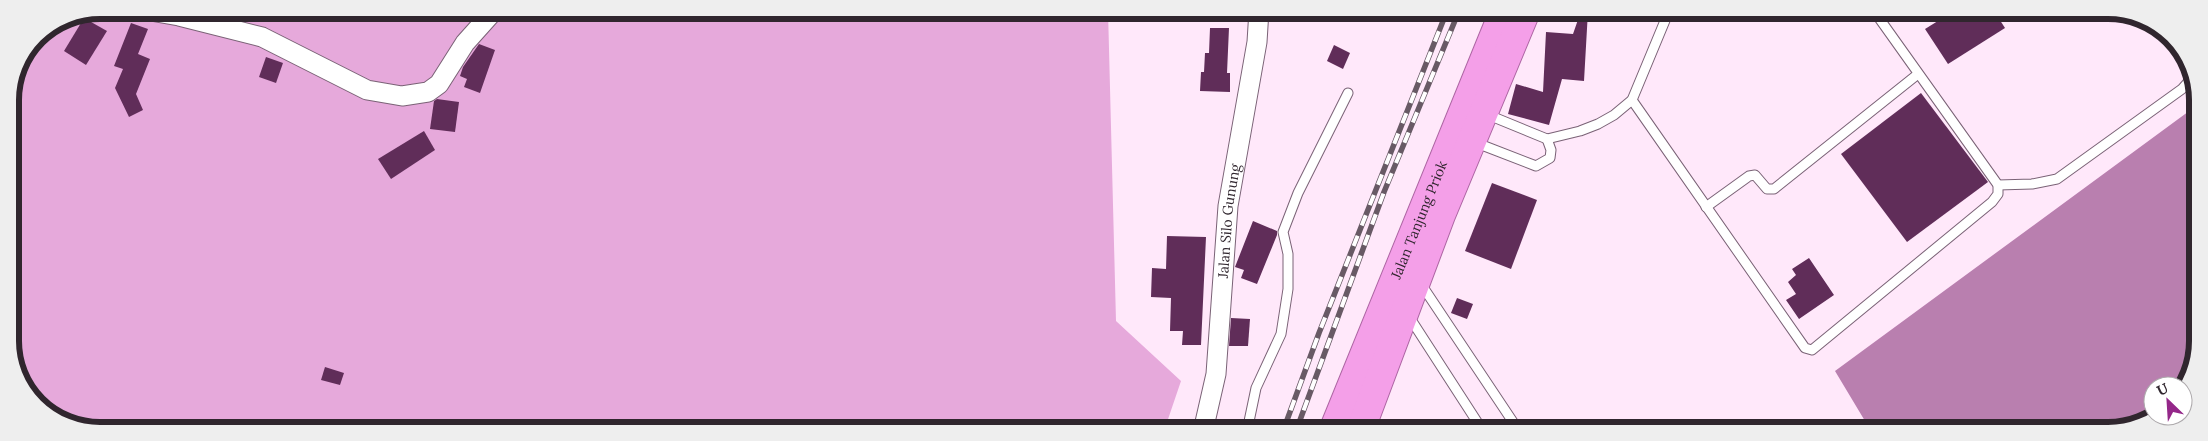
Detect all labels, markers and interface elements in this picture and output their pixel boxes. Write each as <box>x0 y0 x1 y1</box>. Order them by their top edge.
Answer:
street label: Jalan Tanjung Priok <box>1387 158 1451 282</box>
street label: Jalan Silo Gunung <box>1214 162 1244 280</box>
north arrow <box>2143 376 2193 426</box>
text: U <box>2154 379 2171 400</box>

